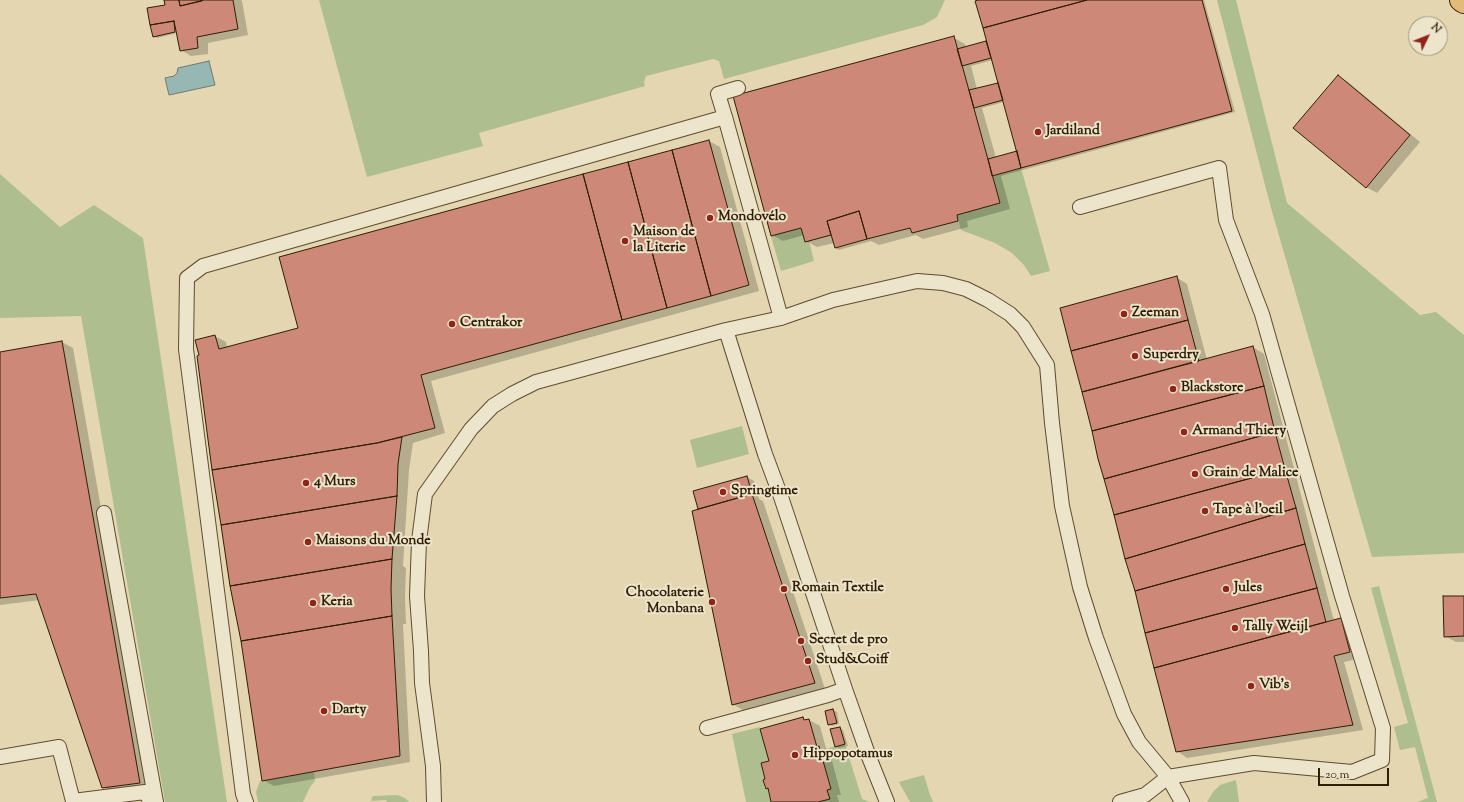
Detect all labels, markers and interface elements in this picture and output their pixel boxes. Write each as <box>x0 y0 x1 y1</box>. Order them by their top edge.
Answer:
north arrow <box>1408 16 1448 56</box>
text: N <box>1427 20 1445 37</box>
place label: Jardiland <box>1046 124 1100 140</box>
marker: Jardiland <box>1033 127 1043 137</box>
place label: Mondovélo <box>718 210 786 226</box>
marker: Mondovélo <box>705 213 715 223</box>
place label: Maison de la Literie <box>633 225 695 258</box>
marker: Maison de la Literie <box>620 236 630 246</box>
place label: Zeeman <box>1132 306 1179 322</box>
marker: Zeeman <box>1119 309 1129 319</box>
place label: Centrakor <box>460 316 522 332</box>
marker: Centrakor <box>447 319 457 329</box>
place label: Superdry <box>1143 348 1199 364</box>
marker: Superdry <box>1130 351 1140 361</box>
place label: Blackstore <box>1181 381 1244 397</box>
marker: Blackstore <box>1168 384 1178 394</box>
place label: Armand Thiery <box>1192 424 1286 440</box>
marker: Armand Thiery <box>1179 427 1189 437</box>
place label: Grain de Malice <box>1203 466 1299 482</box>
marker: Grain de Malice <box>1190 469 1200 479</box>
place label: 4 Murs <box>314 475 356 491</box>
marker: 4 Murs <box>301 478 311 488</box>
place label: Springtime <box>731 484 798 500</box>
marker: Springtime <box>718 487 728 497</box>
place label: Tape à l'oeil <box>1213 503 1283 519</box>
marker: Tape à l'oeil <box>1200 506 1210 516</box>
place label: Maisons du Monde <box>316 534 431 550</box>
marker: Maisons du Monde <box>303 537 313 547</box>
place label: Romain Textile <box>792 581 884 597</box>
place label: Jules <box>1234 581 1262 597</box>
marker: Romain Textile <box>779 584 789 594</box>
marker: Jules <box>1221 584 1231 594</box>
place label: Chocolaterie Monbana <box>626 586 704 618</box>
place label: Keria <box>321 595 353 611</box>
marker: Chocolaterie Monbana <box>707 597 717 607</box>
marker: Keria <box>308 598 318 608</box>
place label: Tally Weijl <box>1243 620 1308 636</box>
marker: Tally Weijl <box>1230 623 1240 633</box>
place label: Secret de pro <box>809 633 888 649</box>
marker: Secret de pro <box>796 636 806 646</box>
place label: Stud&Coiff <box>816 653 888 669</box>
marker: Stud&Coiff <box>803 656 813 666</box>
place label: Vib's <box>1259 678 1289 694</box>
marker: Vib's <box>1246 681 1256 691</box>
place label: Darty <box>332 703 366 719</box>
marker: Darty <box>319 706 329 716</box>
place label: Hippopotamus <box>803 747 893 763</box>
marker: Hippopotamus <box>790 750 800 760</box>
scale bar <box>1320 760 1391 786</box>
text: 20 m <box>1325 766 1349 784</box>

